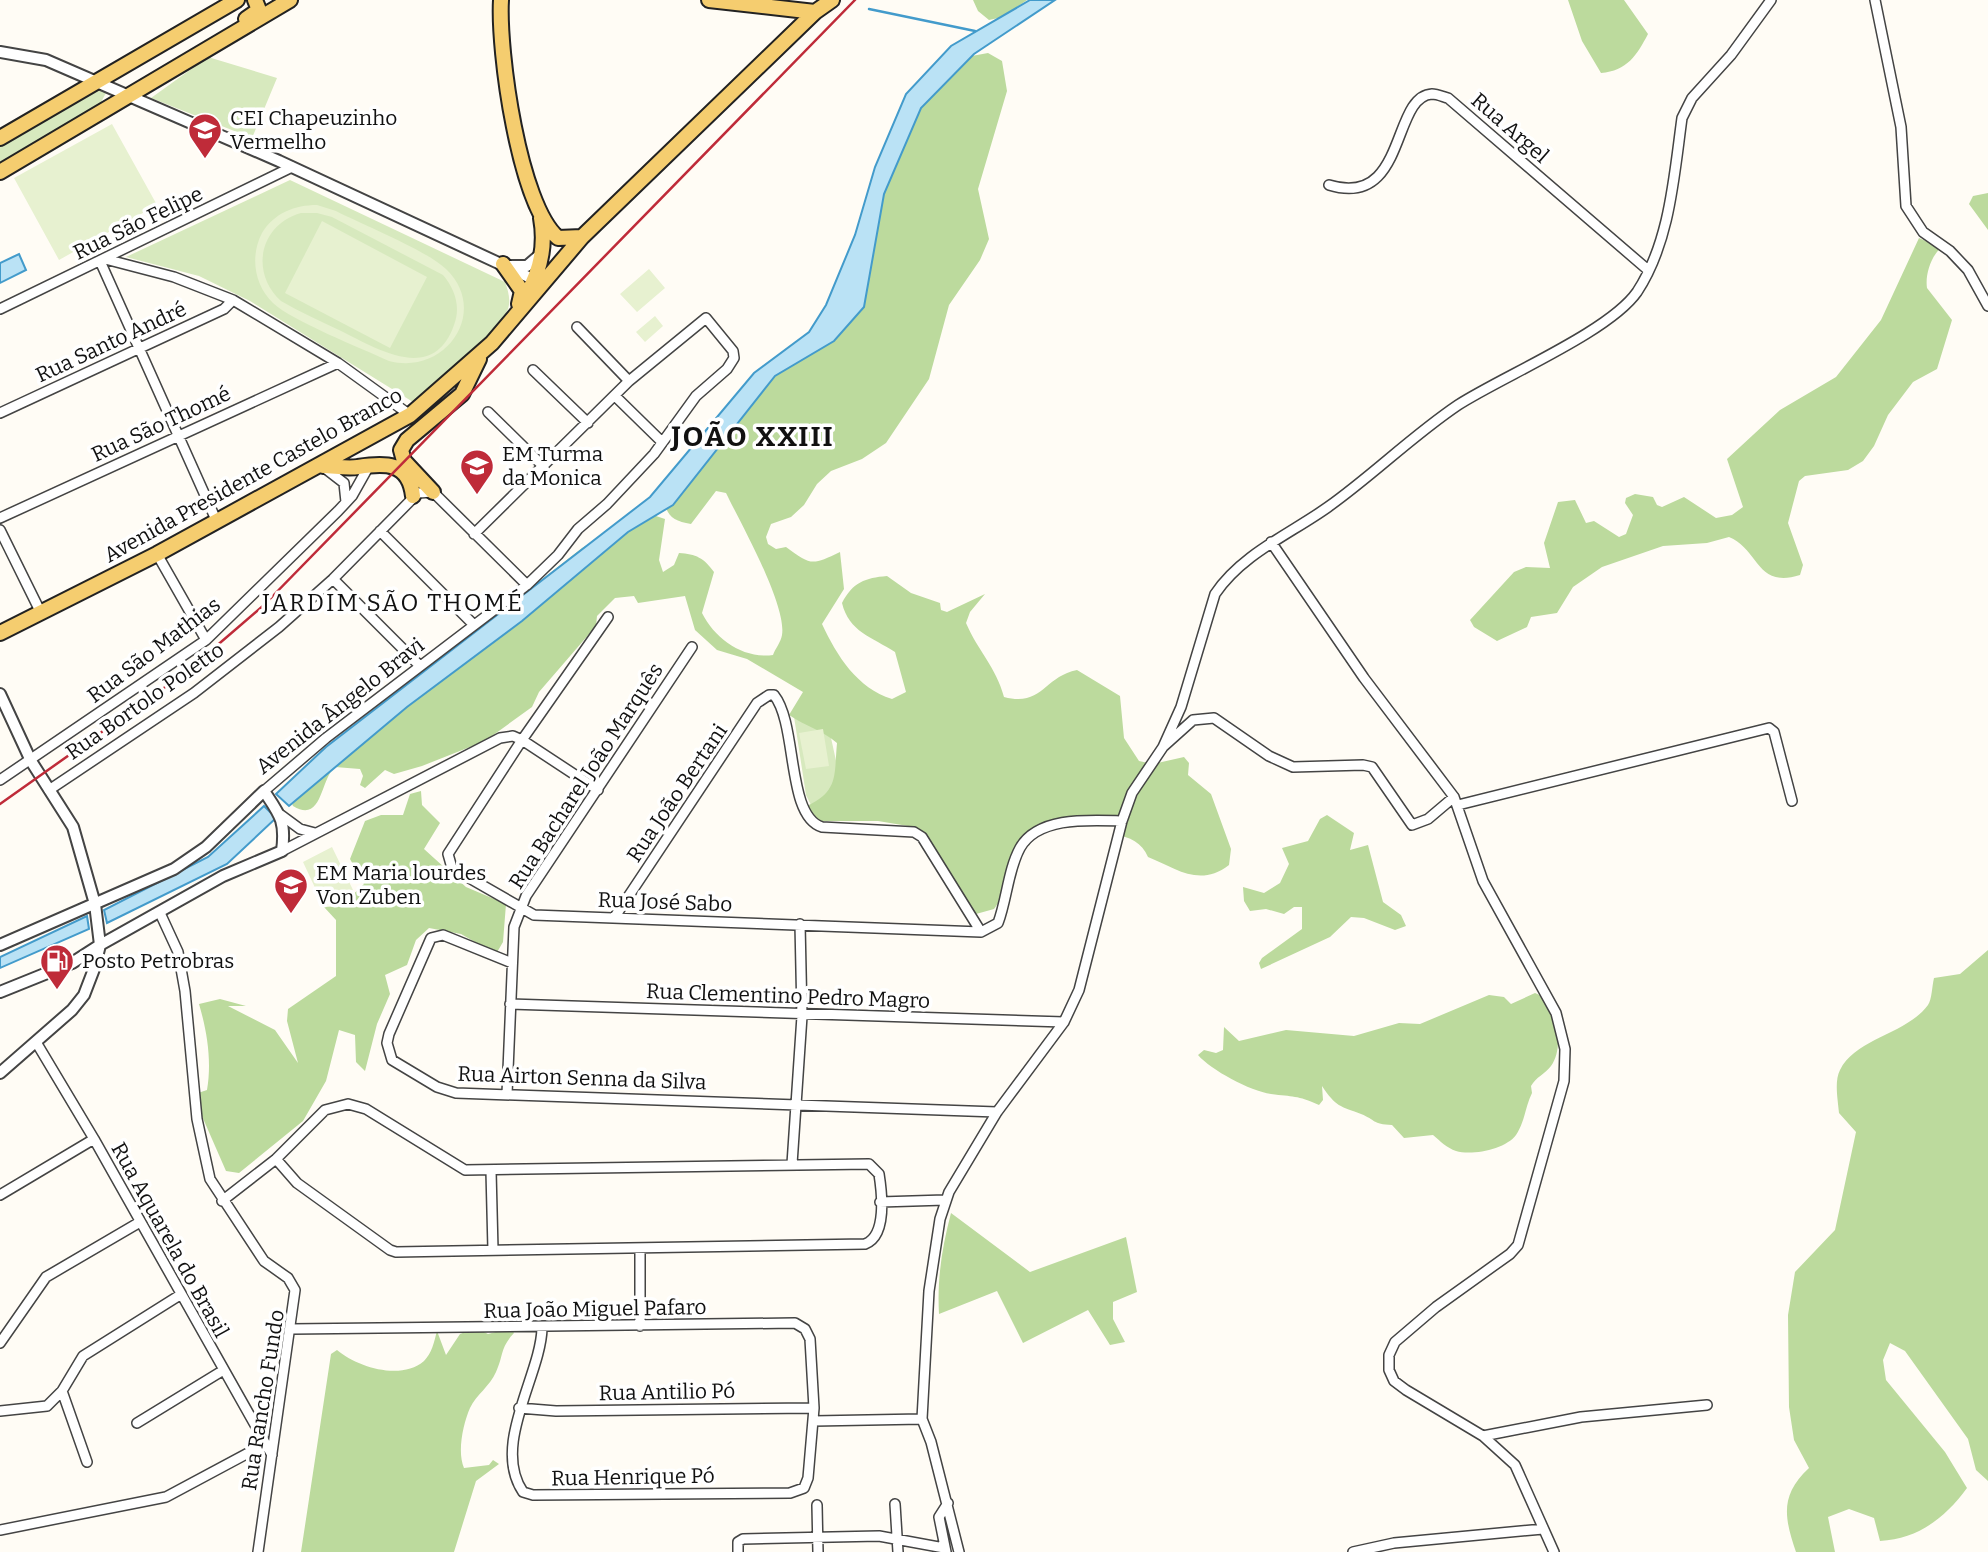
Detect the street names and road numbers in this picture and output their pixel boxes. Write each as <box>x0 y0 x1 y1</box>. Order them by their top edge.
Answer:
street label: Rua Argel <box>1466 87 1554 169</box>
street label: Rua São Felipe <box>69 180 207 266</box>
street label: Rua Santo André <box>32 296 190 388</box>
street label: Rua São Thomé <box>87 380 235 468</box>
street label: Avenida Presidente Castelo Branco <box>99 382 407 568</box>
street label: Rua São Mathias <box>82 592 226 708</box>
street label: Avenida Ângelo Bravi <box>251 632 429 780</box>
street label: Rua Bortolo Poletto <box>61 637 229 765</box>
street label: Rua Bacharel João Marquês <box>503 658 669 894</box>
street label: Rua João Bertani <box>621 719 733 867</box>
street label: Rua José Sabo <box>597 887 733 917</box>
street label: Rua Clementino Pedro Magro <box>646 978 930 1014</box>
street label: Rua Airton Senna da Silva <box>457 1061 707 1095</box>
street label: Rua Aquarela do Brasil <box>105 1138 235 1342</box>
street label: Rua João Miguel Pafaro <box>483 1294 707 1324</box>
street label: Rua Rancho Fundo <box>236 1308 290 1492</box>
street label: Rua Antilio Pó <box>598 1378 736 1406</box>
street label: Rua Henrique Pó <box>551 1463 715 1491</box>

